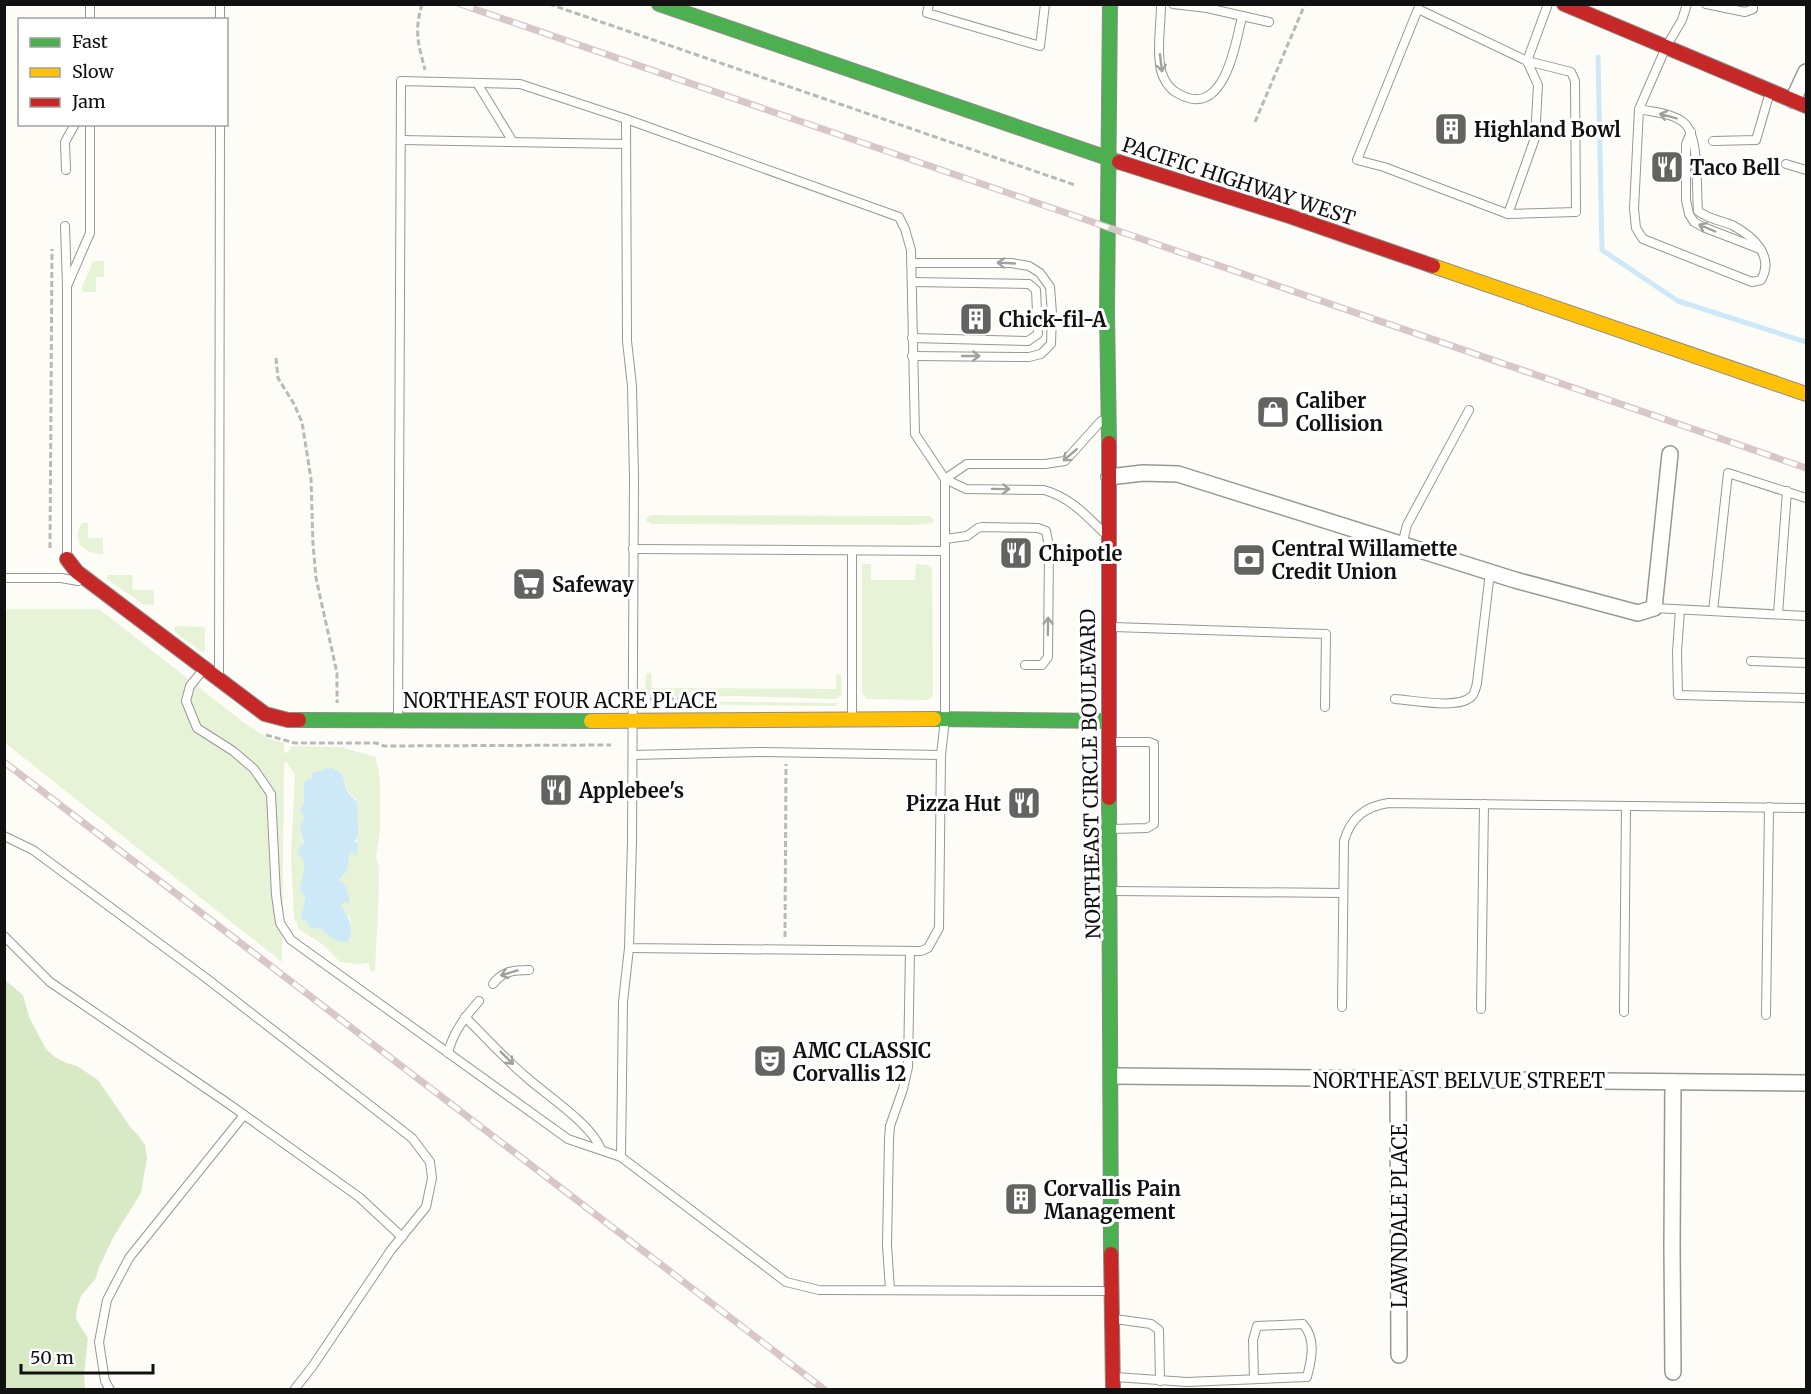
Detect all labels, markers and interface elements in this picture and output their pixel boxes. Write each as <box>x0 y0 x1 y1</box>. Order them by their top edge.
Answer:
legend <box>18 18 228 126</box>
text: Fast <box>72 30 108 53</box>
one-way arrow <box>1156 52 1167 72</box>
text: Slow <box>72 60 115 83</box>
text: Jam <box>71 90 106 113</box>
one-way arrow <box>1659 110 1678 121</box>
building icon: Highland Bowl <box>1433 111 1469 147</box>
place label: Highland Bowl <box>1474 117 1621 142</box>
street label: PACIFIC HIGHWAY WEST <box>1119 131 1359 231</box>
restaurant icon: Taco Bell <box>1649 149 1685 185</box>
place label: Taco Bell <box>1690 155 1781 180</box>
one-way arrow <box>1698 222 1716 233</box>
one-way arrow <box>997 258 1016 269</box>
building icon: Chick-fil-A <box>958 301 994 337</box>
place label: Chick-fil-A <box>999 307 1107 332</box>
one-way arrow <box>960 350 980 362</box>
place label: Caliber Collision <box>1296 388 1383 436</box>
shop icon: Caliber Collision <box>1255 394 1291 430</box>
one-way arrow <box>1062 448 1078 461</box>
one-way arrow <box>991 483 1011 495</box>
restaurant icon: Chipotle <box>998 535 1034 571</box>
place label: Central Willamette Credit Union <box>1272 536 1458 584</box>
place label: Chipotle <box>1039 541 1122 566</box>
bank icon: Central Willamette Credit Union <box>1231 542 1267 578</box>
supermarket icon: Safeway <box>511 566 547 602</box>
place label: Safeway <box>552 572 634 597</box>
street label: NORTHEAST CIRCLE BOULEVARD <box>1075 609 1105 939</box>
one-way arrow <box>1043 617 1054 637</box>
street label: NORTHEAST FOUR ACRE PLACE <box>403 688 717 713</box>
restaurant icon: Applebee's <box>538 772 574 808</box>
place label: Applebee's <box>578 778 684 803</box>
restaurant icon: Pizza Hut <box>1006 785 1042 821</box>
place label: Pizza Hut <box>906 791 1001 816</box>
one-way arrow <box>500 968 519 979</box>
place label: AMC CLASSIC Corvallis 12 <box>792 1038 931 1086</box>
theatre icon: AMC CLASSIC Corvallis 12 <box>752 1043 788 1079</box>
one-way arrow <box>499 1051 514 1066</box>
street label: NORTHEAST BELVUE STREET <box>1313 1068 1605 1093</box>
street label: LAWNDALE PLACE <box>1387 1124 1412 1308</box>
place label: Corvallis Pain Management <box>1044 1176 1181 1224</box>
building icon: Corvallis Pain Management <box>1003 1181 1039 1217</box>
scale bar <box>21 1337 153 1375</box>
text: 50 m <box>30 1346 74 1369</box>

